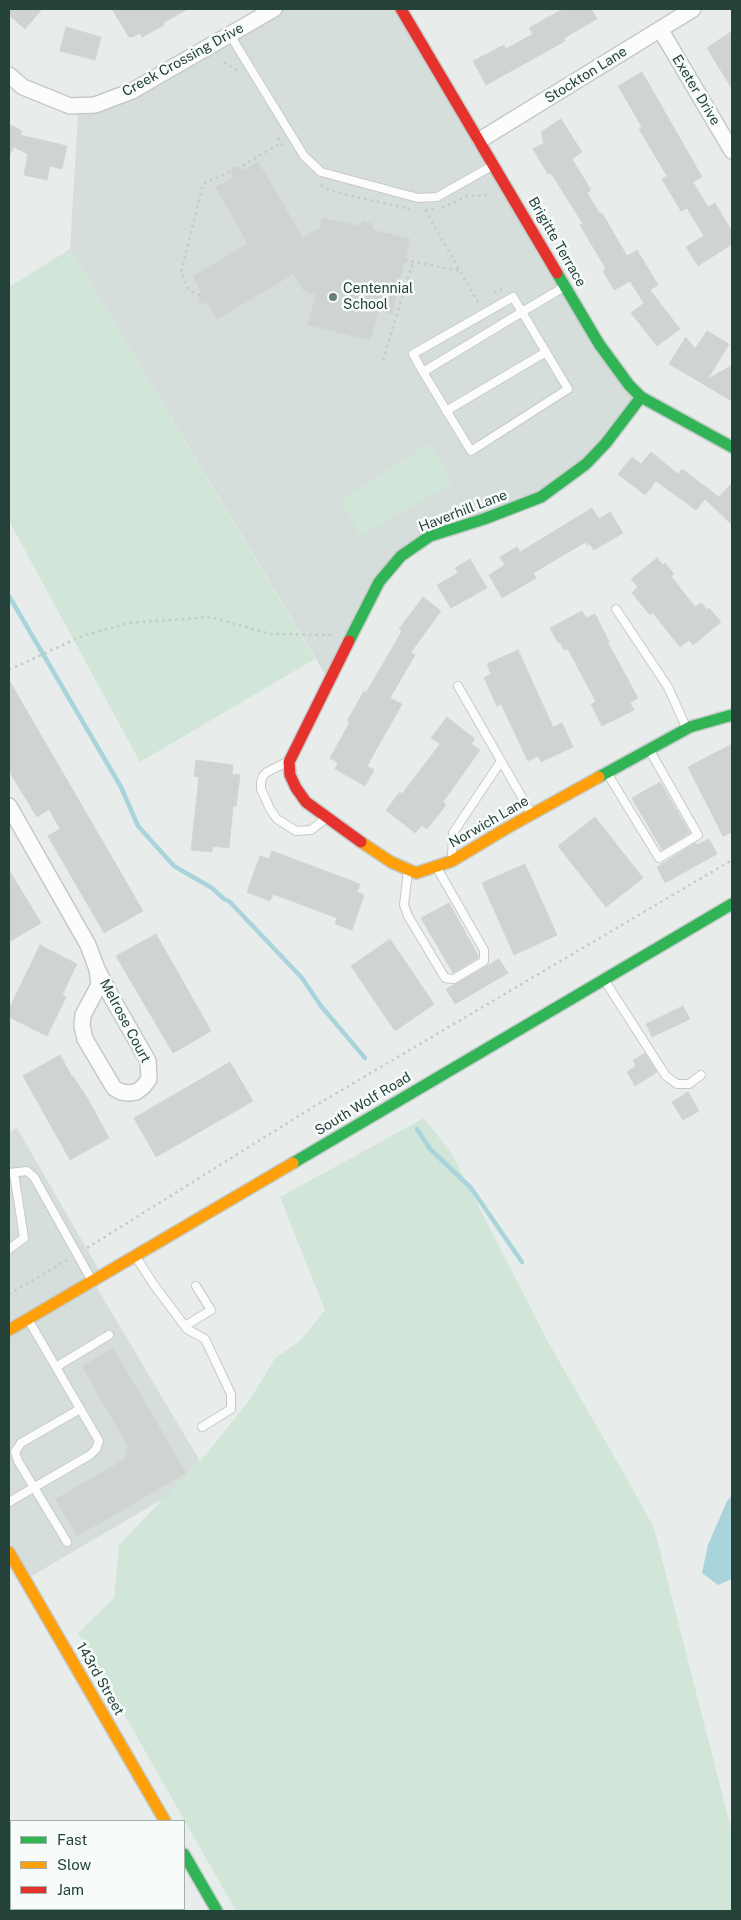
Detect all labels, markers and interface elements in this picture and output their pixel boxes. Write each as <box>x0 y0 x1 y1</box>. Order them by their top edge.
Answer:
street label: Creek Crossing Drive <box>119 20 247 100</box>
street label: Stockton Lane <box>542 43 630 107</box>
street label: Exeter Drive <box>668 52 724 128</box>
street label: Brigitte Terrace <box>524 194 590 290</box>
place label: Centennial School <box>343 281 413 314</box>
marker: Centennial School <box>327 291 339 303</box>
street label: Haverhill Lane <box>416 486 510 536</box>
street label: Norwich Lane <box>446 792 532 852</box>
street label: Melrose Court <box>96 976 154 1066</box>
street label: South Wolf Road <box>312 1069 414 1139</box>
street label: 143rd Street <box>72 1640 128 1718</box>
legend <box>10 1820 185 1910</box>
text: Fast <box>57 1831 87 1848</box>
text: Slow <box>57 1856 91 1873</box>
text: Jam <box>57 1881 84 1898</box>

